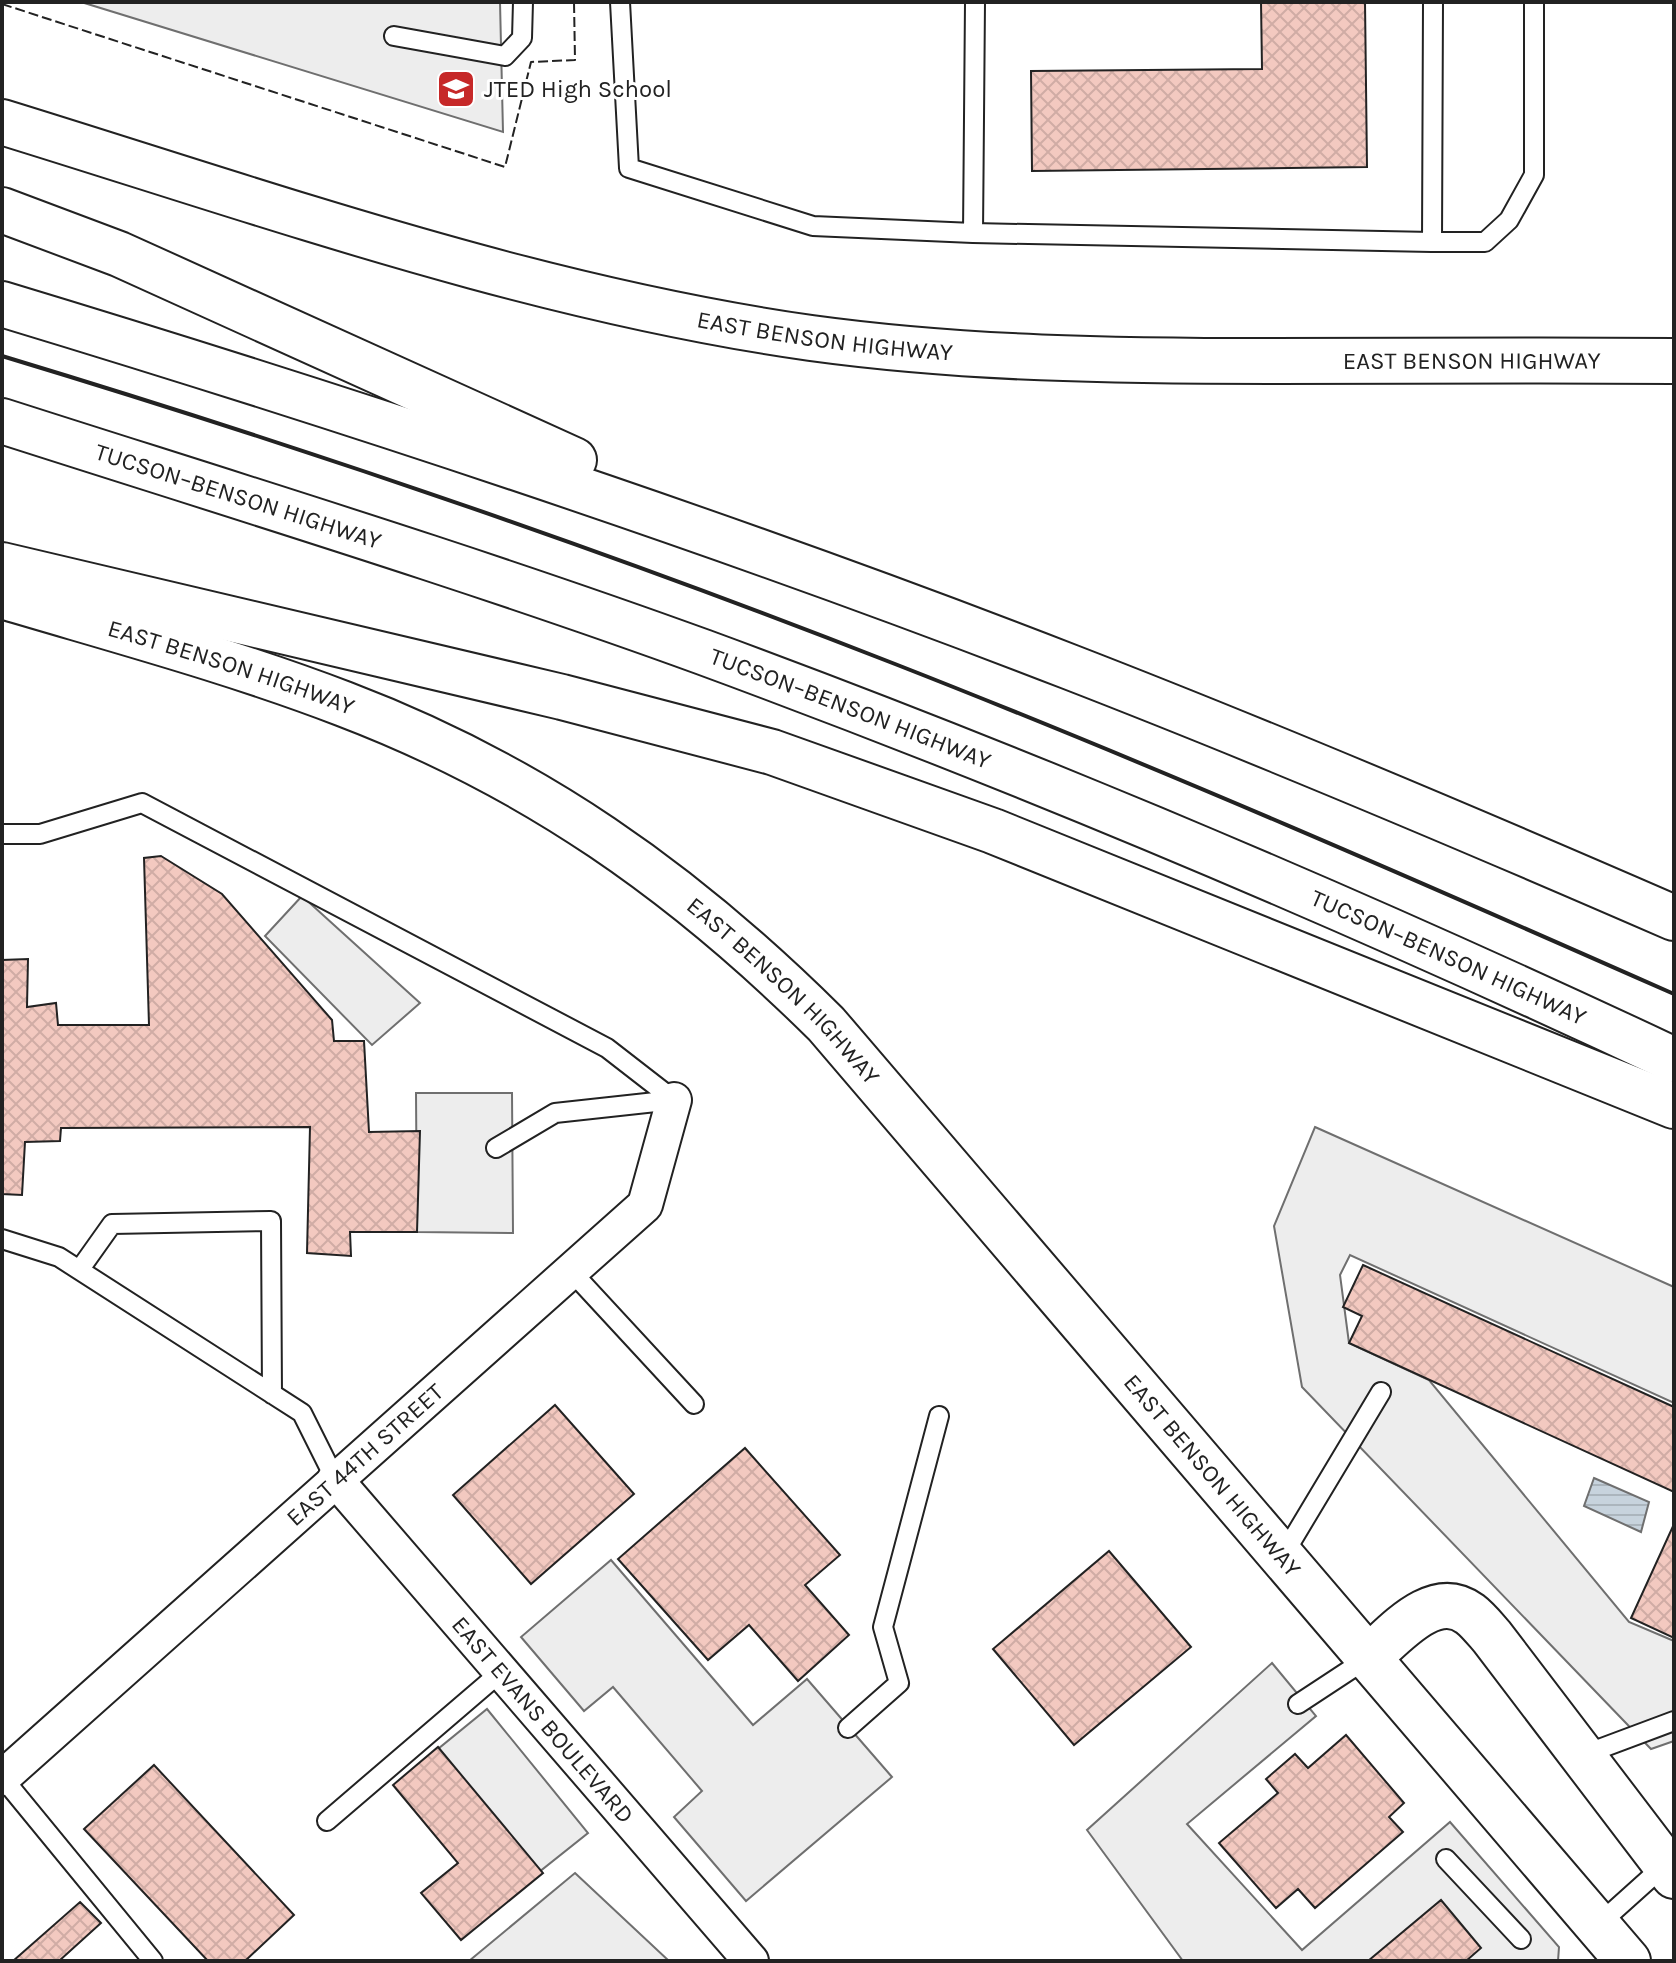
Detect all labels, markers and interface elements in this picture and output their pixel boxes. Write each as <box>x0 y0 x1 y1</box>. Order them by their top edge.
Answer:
school or university icon: JTED High School <box>435 68 477 110</box>
place label: JTED High School <box>484 75 672 103</box>
street label: EAST BENSON HIGHWAY <box>695 305 954 366</box>
street label: EAST BENSON HIGHWAY <box>1343 347 1601 375</box>
street label: TUCSON–BENSON HIGHWAY <box>92 438 385 555</box>
street label: EAST BENSON HIGHWAY <box>105 614 359 721</box>
street label: TUCSON–BENSON HIGHWAY <box>706 642 995 775</box>
street label: TUCSON–BENSON HIGHWAY <box>1307 884 1591 1031</box>
street label: EAST BENSON HIGHWAY <box>681 891 885 1090</box>
street label: EAST BENSON HIGHWAY <box>1118 1368 1307 1582</box>
street label: EAST 44TH STREET <box>281 1378 449 1532</box>
street label: EAST EVANS BOULEVARD <box>446 1611 640 1829</box>

